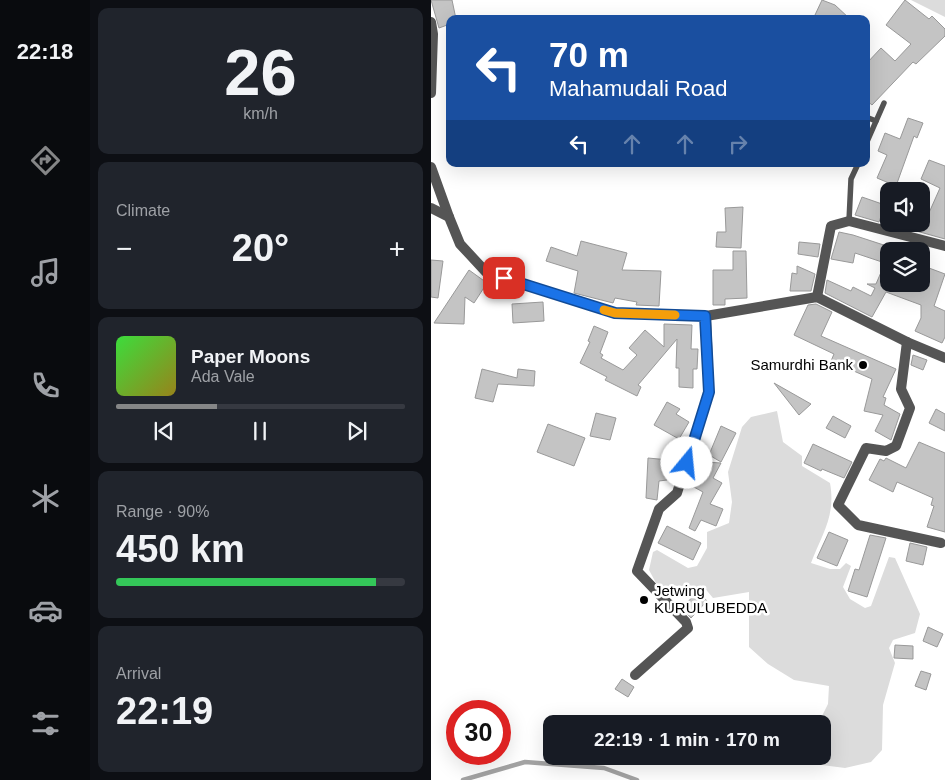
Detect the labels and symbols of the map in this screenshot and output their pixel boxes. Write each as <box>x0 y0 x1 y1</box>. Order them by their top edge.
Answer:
pin <box>483 257 525 299</box>
place label: Samurdhi Bank <box>750 356 853 373</box>
marker: Samurdhi Bank <box>857 359 869 371</box>
position arrow <box>660 436 712 488</box>
place label: Jetwing KURULUBEDDA <box>654 582 767 616</box>
marker: Jetwing KURULUBEDDA <box>638 594 650 606</box>
speed limit sign: 30 <box>446 700 511 765</box>

